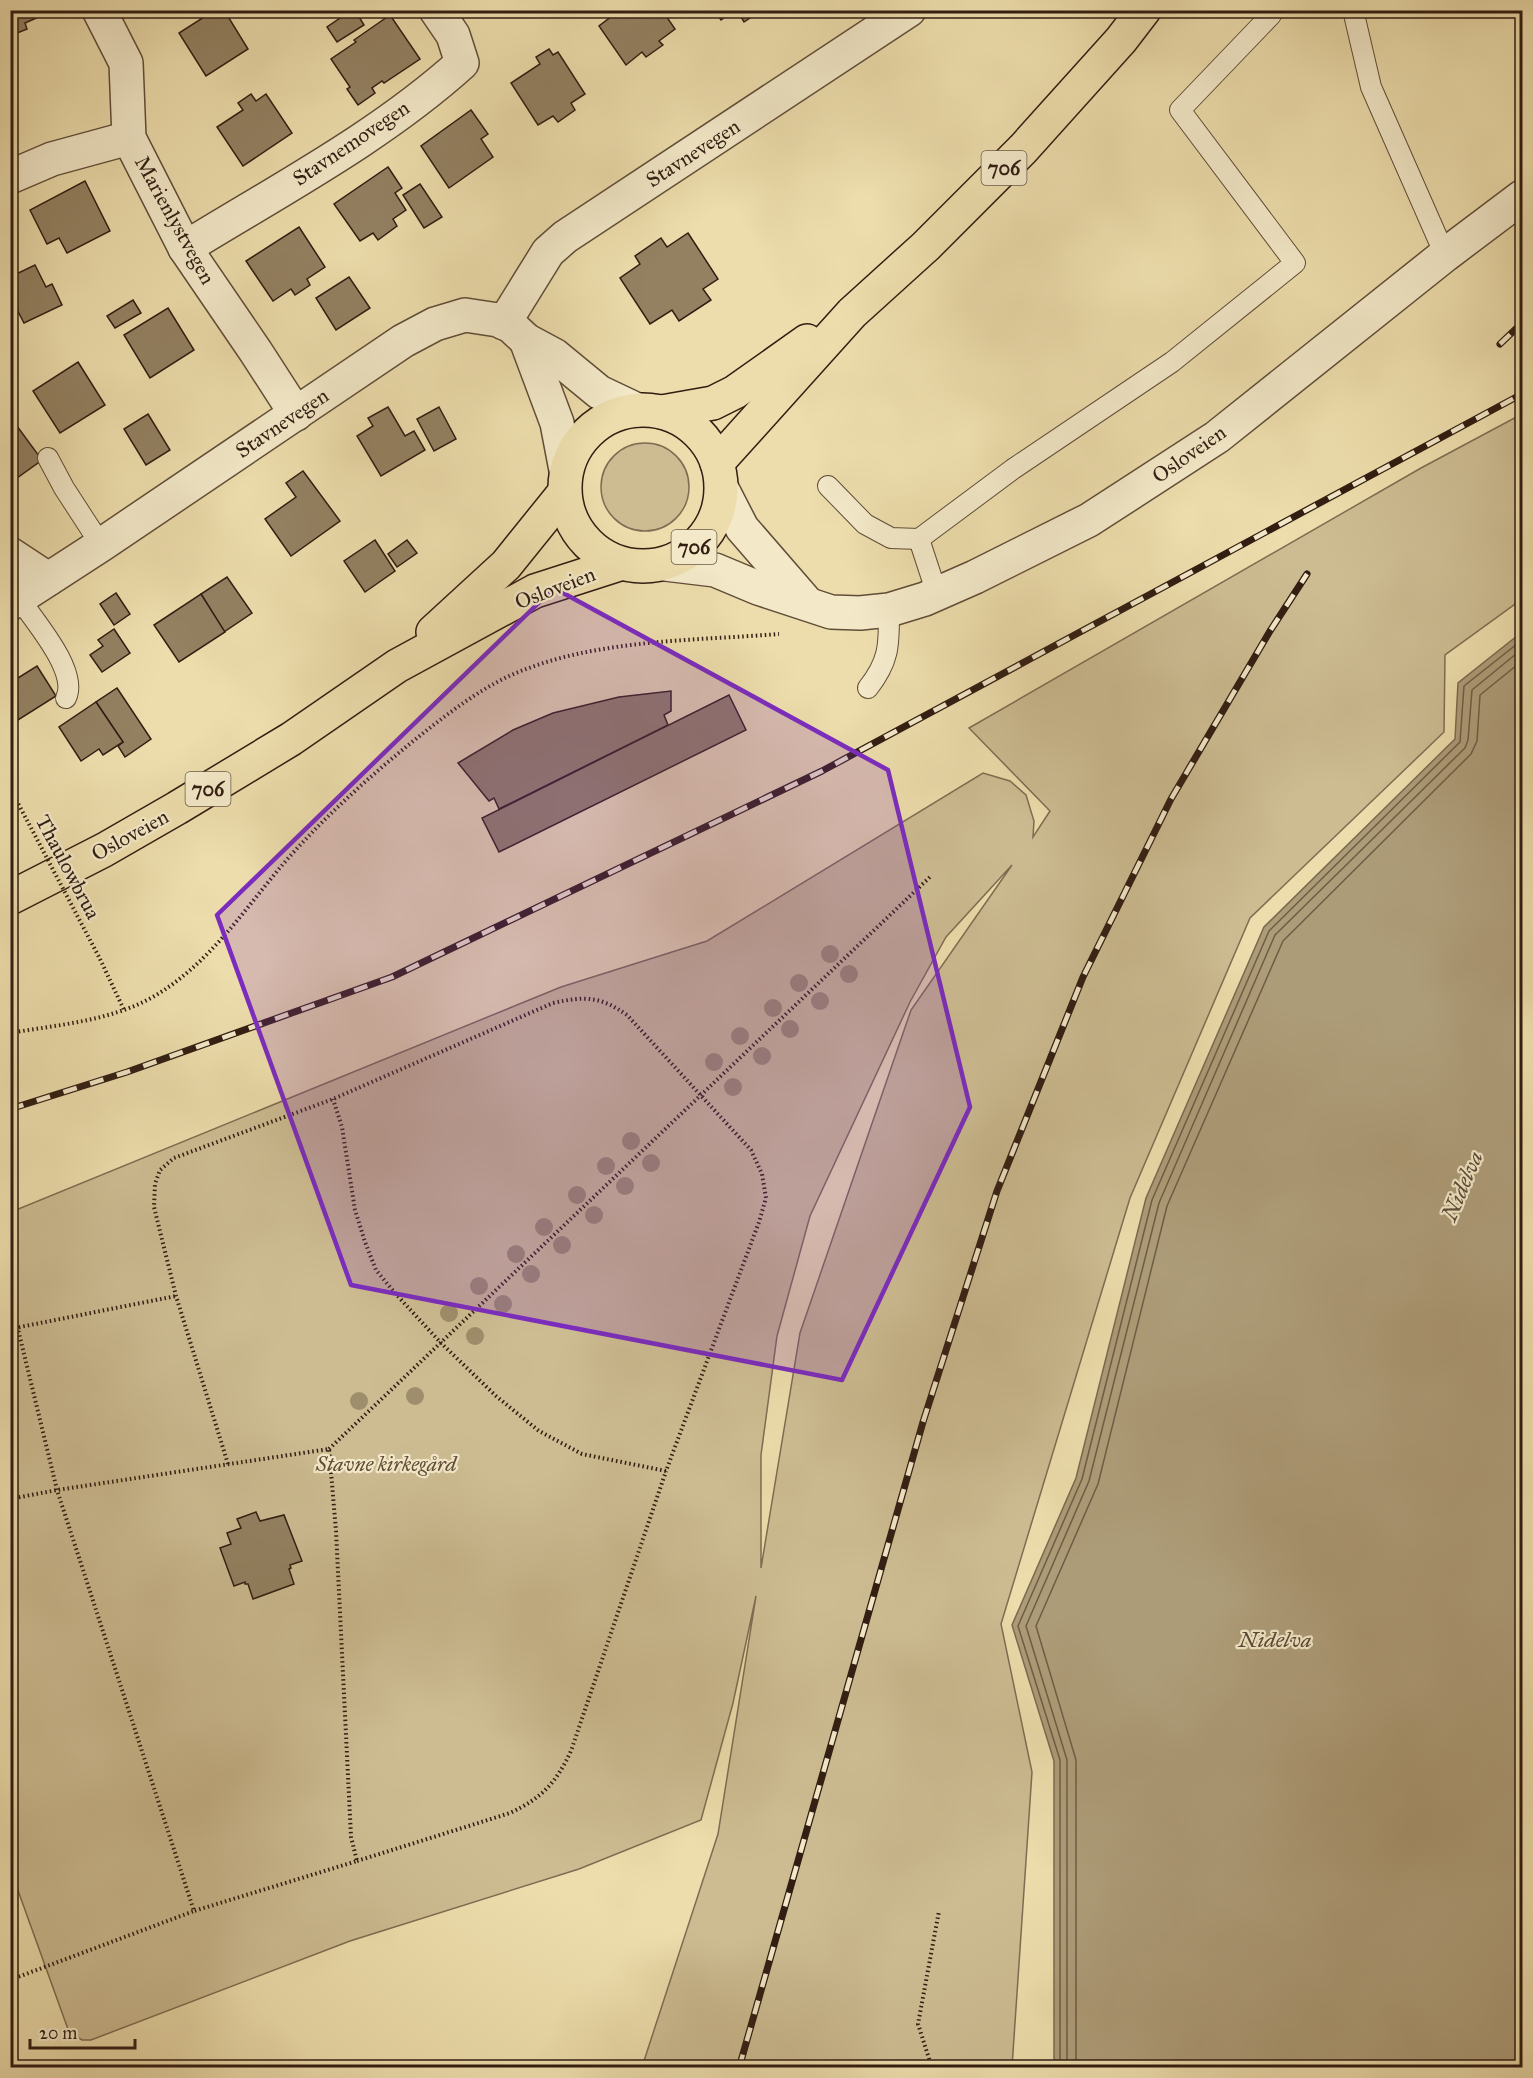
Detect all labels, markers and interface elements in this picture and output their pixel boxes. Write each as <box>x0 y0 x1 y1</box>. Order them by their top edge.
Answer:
street label: Stavnemovegen <box>288 94 414 192</box>
street label: Stavnevegen <box>641 113 745 193</box>
street label: Marienlystvegen <box>129 151 221 289</box>
road number: 706 <box>982 151 1026 185</box>
street label: Stavnevegen <box>230 382 334 464</box>
street label: Osloveien <box>1147 419 1231 489</box>
road number: 706 <box>672 530 716 564</box>
street label: Osloveien <box>511 561 599 615</box>
road number: 706 <box>186 772 230 806</box>
street label: Osloveien <box>87 803 173 867</box>
street label: Thaulowbrua <box>30 810 106 924</box>
water label: Nidelva <box>1435 1147 1489 1227</box>
park label: Stavne kirkegård <box>315 1451 458 1477</box>
water label: Nidelva <box>1237 1626 1311 1653</box>
scale bar <box>30 2012 135 2050</box>
text: 20 m <box>39 2022 77 2044</box>

